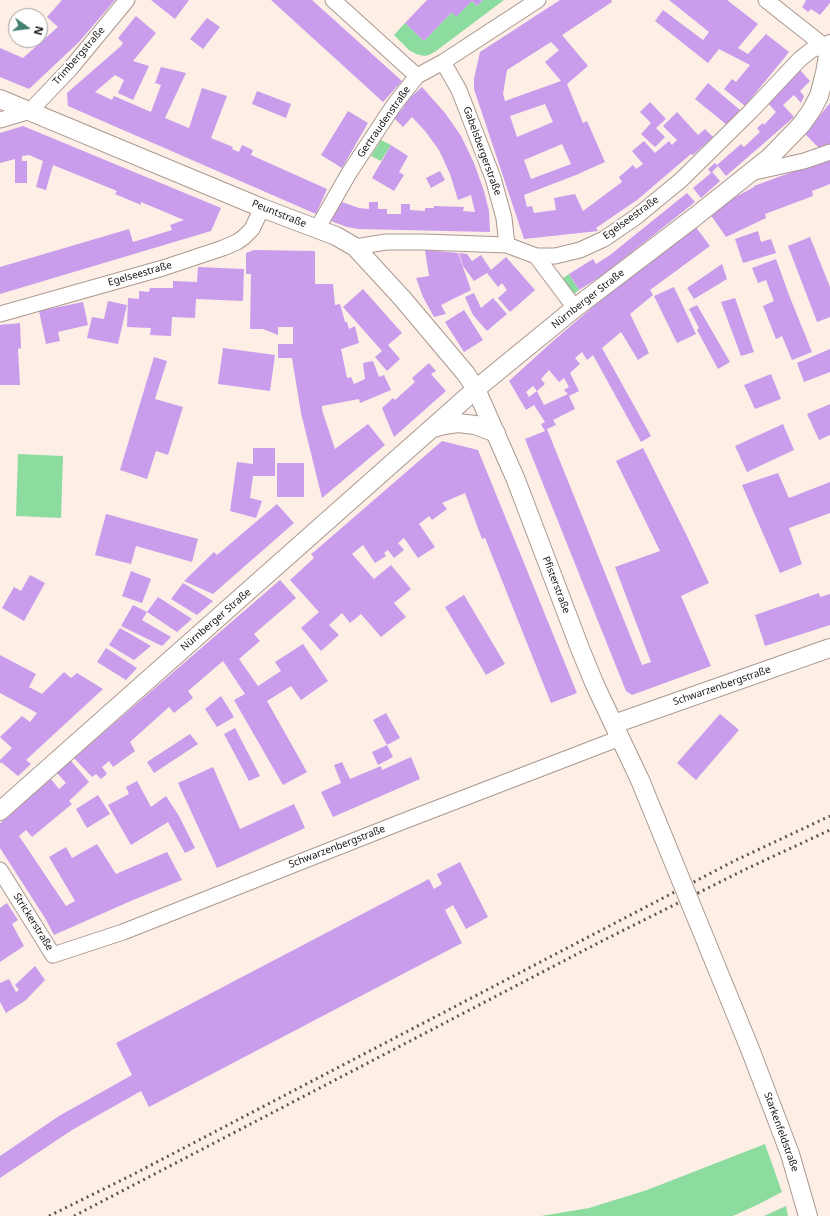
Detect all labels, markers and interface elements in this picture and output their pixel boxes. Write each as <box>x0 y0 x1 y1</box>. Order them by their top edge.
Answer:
north arrow <box>8 8 48 48</box>
text: N <box>31 25 48 37</box>
street label: Trimbergstraße <box>51 25 107 87</box>
street label: Gertraudenstraße <box>355 84 413 160</box>
street label: Gabelsbergerstraße <box>460 105 504 197</box>
street label: Egelseestraße <box>601 194 661 242</box>
street label: Peuntstraße <box>250 198 308 230</box>
street label: Egelseestraße <box>107 259 173 289</box>
street label: Nürnberger Straße <box>549 267 627 331</box>
street label: Pfisterstraße <box>540 555 572 615</box>
street label: Nürnberger Straße <box>178 586 254 654</box>
street label: Schwarzenbergstraße <box>672 664 772 708</box>
street label: Schwarzenbergstraße <box>287 823 387 871</box>
street label: Strickerstraße <box>11 891 55 953</box>
street label: Starkenfeldstraße <box>761 1091 801 1173</box>

